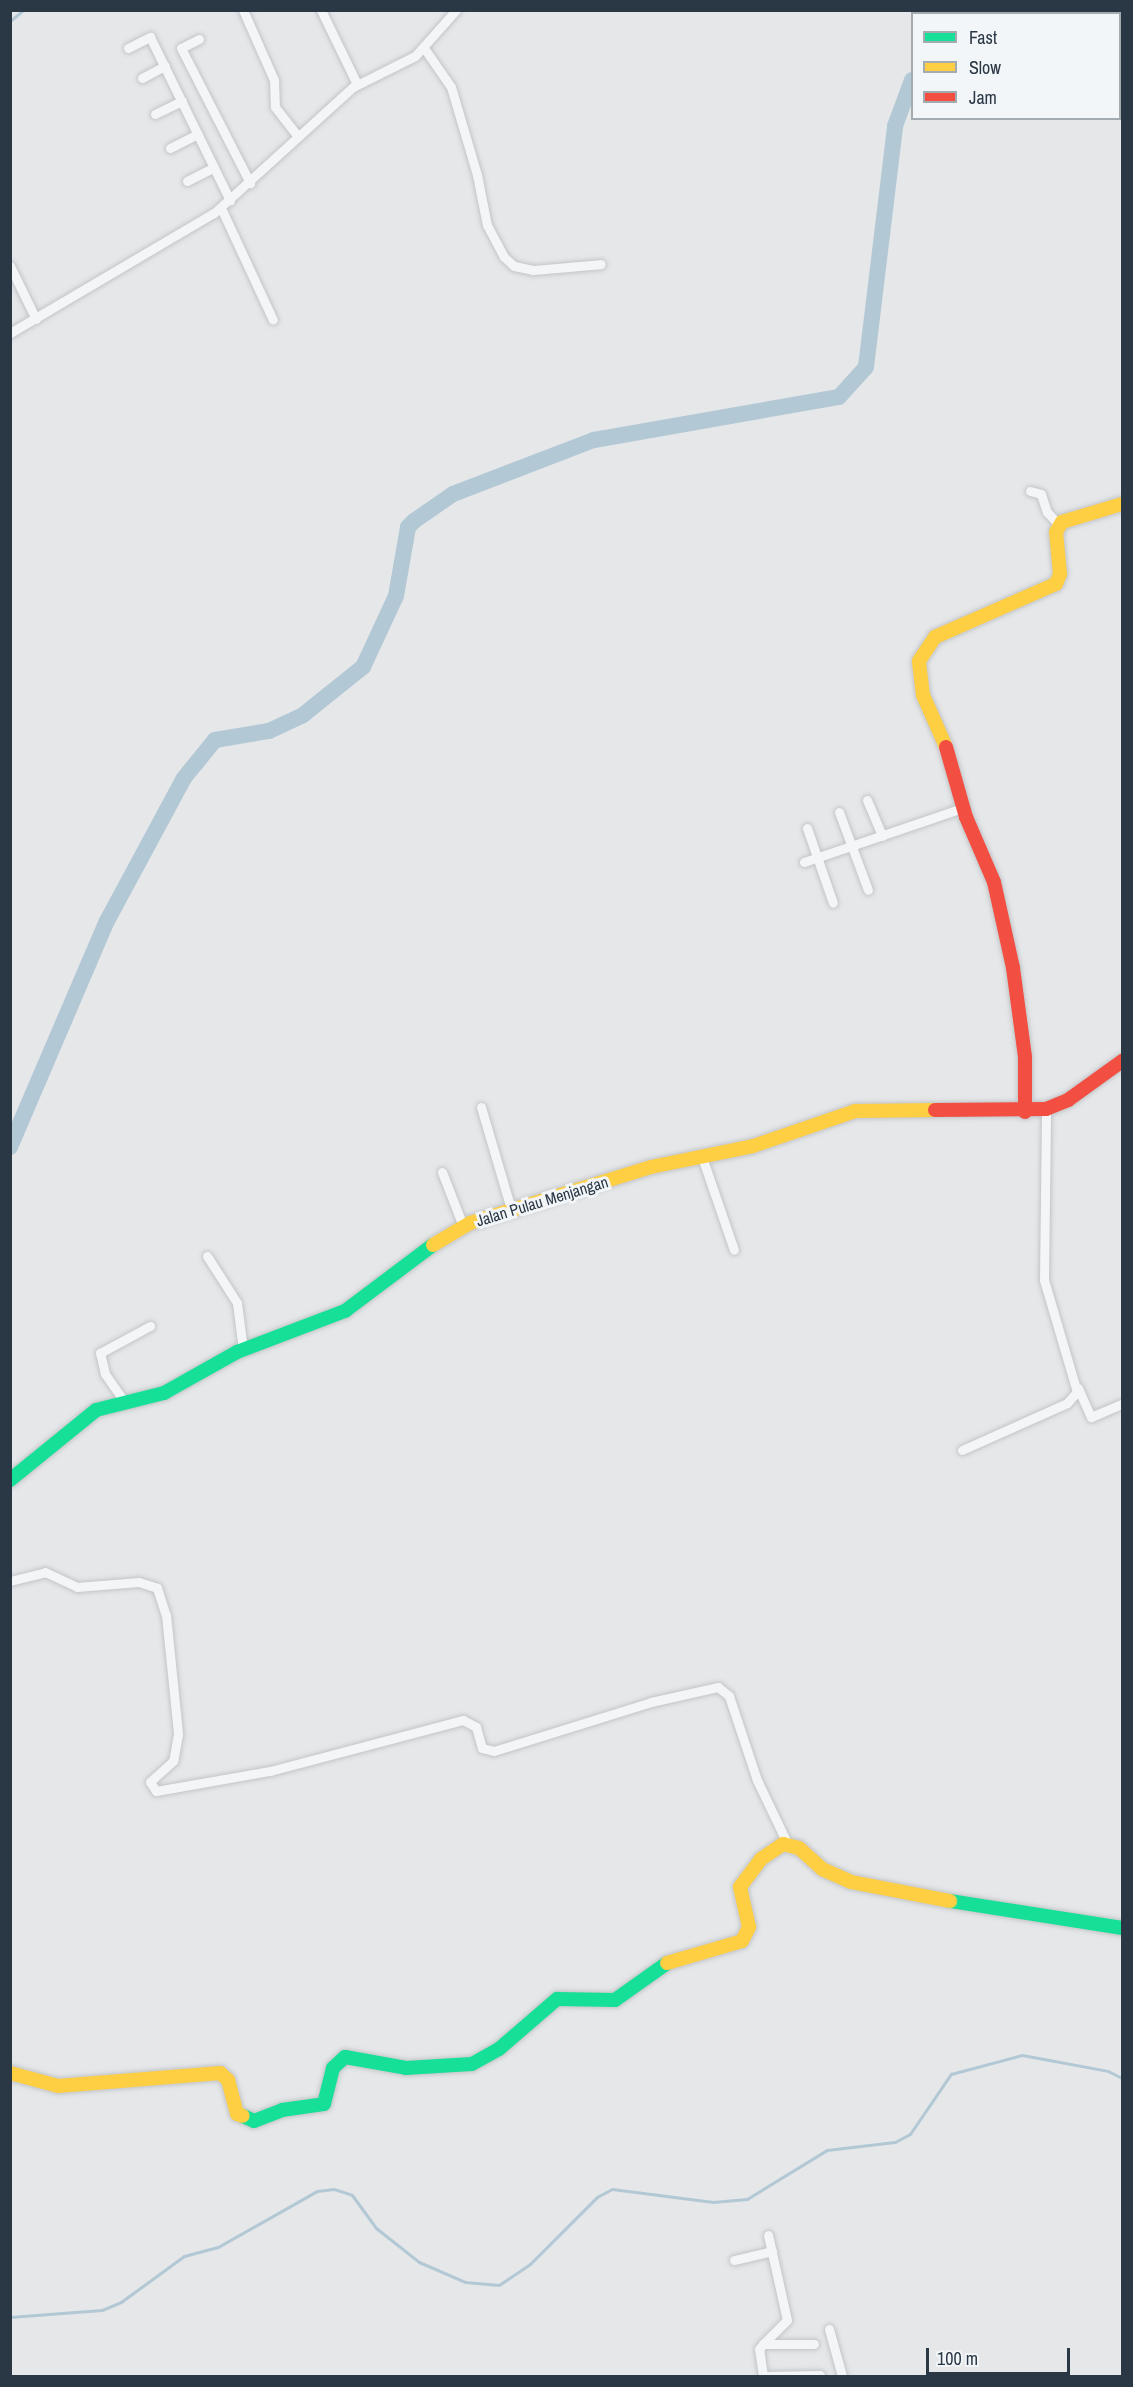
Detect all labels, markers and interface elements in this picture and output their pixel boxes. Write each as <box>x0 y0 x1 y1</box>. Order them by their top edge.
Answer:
legend <box>911 12 1121 120</box>
text: Fast <box>969 25 997 50</box>
text: Slow <box>969 55 1001 80</box>
text: Jam <box>969 85 997 110</box>
street label: Jalan Pulau Menjangan <box>474 1172 610 1230</box>
scale bar <box>929 2336 1073 2374</box>
text: 100 m <box>937 2346 978 2371</box>

